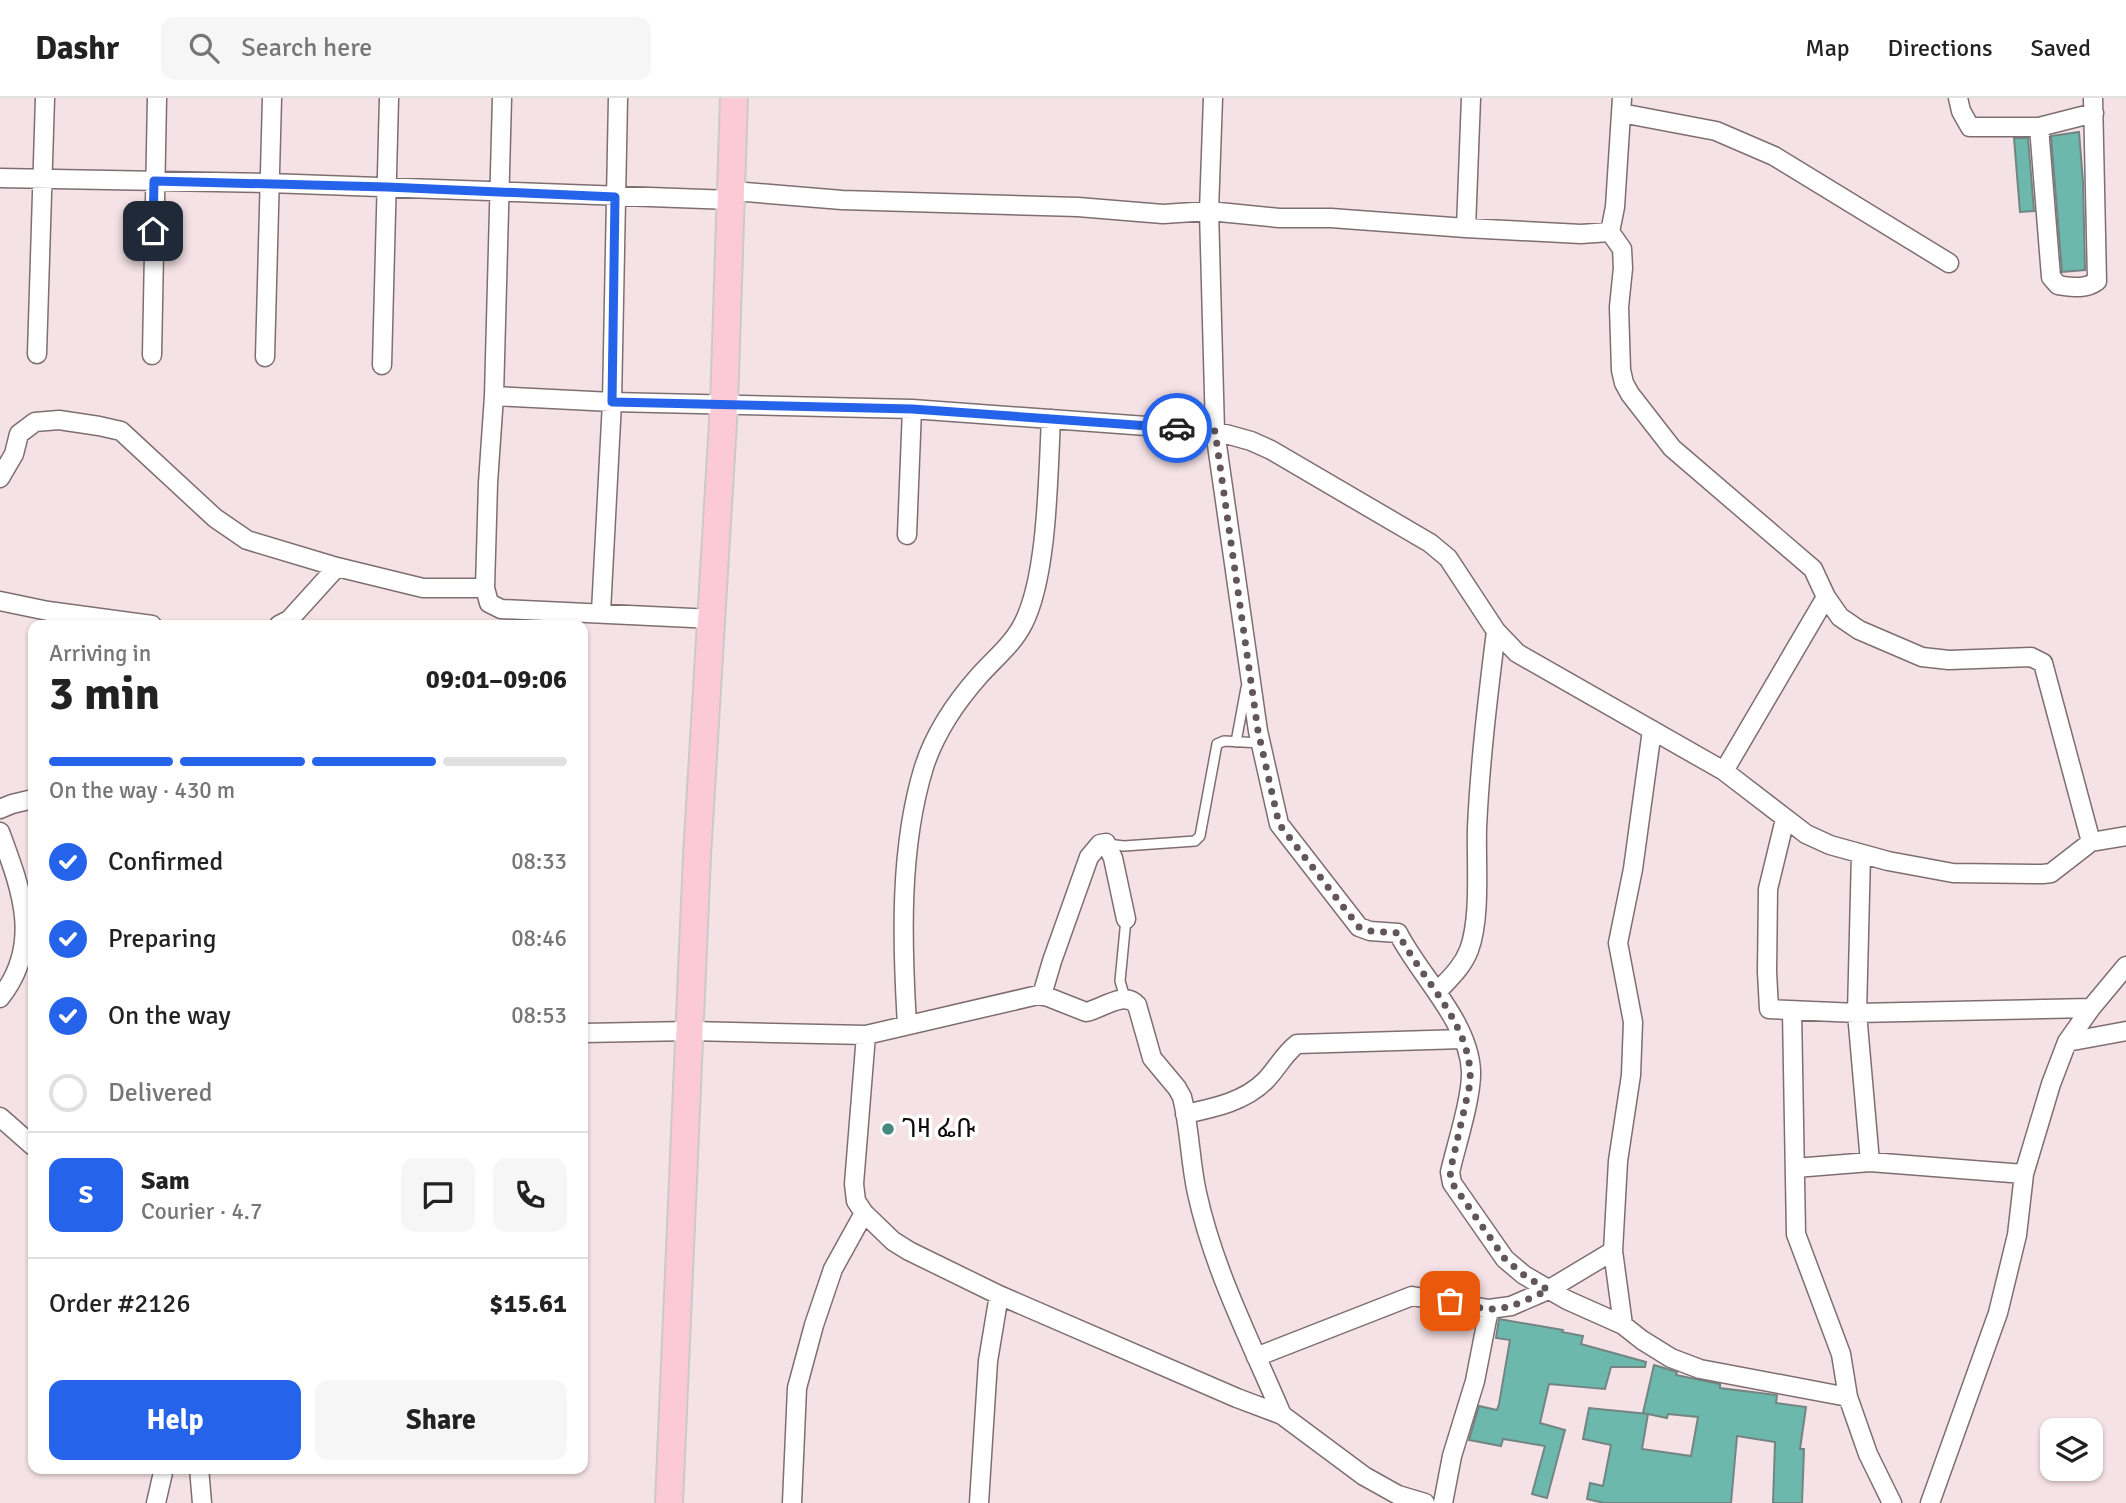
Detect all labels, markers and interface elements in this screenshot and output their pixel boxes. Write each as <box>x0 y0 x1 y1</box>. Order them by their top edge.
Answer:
search box <box>161 17 651 80</box>
text: Dashr <box>35 28 119 69</box>
icon: search <box>185 29 223 67</box>
text: Search here <box>241 32 372 64</box>
text: Map <box>1805 33 1850 63</box>
text: Directions <box>1888 33 1993 63</box>
text: Saved <box>2031 33 2091 63</box>
pin <box>123 201 183 261</box>
icon: home <box>134 212 172 250</box>
courier <box>1142 393 1212 463</box>
icon: car <box>1158 409 1196 447</box>
text: Arriving in <box>49 639 151 668</box>
text: 09:01–09:06 <box>426 664 567 696</box>
text: 3 min <box>49 666 160 722</box>
text: On the way · 430 m <box>49 776 235 805</box>
icon: check <box>49 843 87 881</box>
text: Confirmed <box>108 846 223 878</box>
text: 08:33 <box>511 847 567 876</box>
icon: check <box>49 920 87 958</box>
text: Preparing <box>108 923 216 955</box>
text: 08:46 <box>511 924 567 953</box>
icon: check <box>49 997 87 1035</box>
text: On the way <box>108 1000 231 1032</box>
text: 08:53 <box>511 1001 567 1030</box>
text: Delivered <box>108 1077 213 1109</box>
place label: ገዛ ፌቡ <box>902 1113 975 1145</box>
marker: ገዛ ፌቡ <box>880 1121 896 1137</box>
button: chat <box>401 1158 475 1232</box>
button: phone <box>493 1158 567 1232</box>
text: Sam <box>141 1165 190 1197</box>
text: S <box>79 1179 93 1211</box>
text: Courier · 4.7 <box>141 1197 262 1226</box>
pin <box>1420 1271 1480 1331</box>
icon: bag <box>1431 1282 1469 1320</box>
text: Order #2126 <box>49 1288 190 1320</box>
text: $15.61 <box>489 1288 567 1320</box>
button: Help <box>49 1380 301 1460</box>
button: Share <box>315 1380 567 1460</box>
map controls <box>2040 1418 2103 1481</box>
button: layers <box>2040 1418 2103 1481</box>

